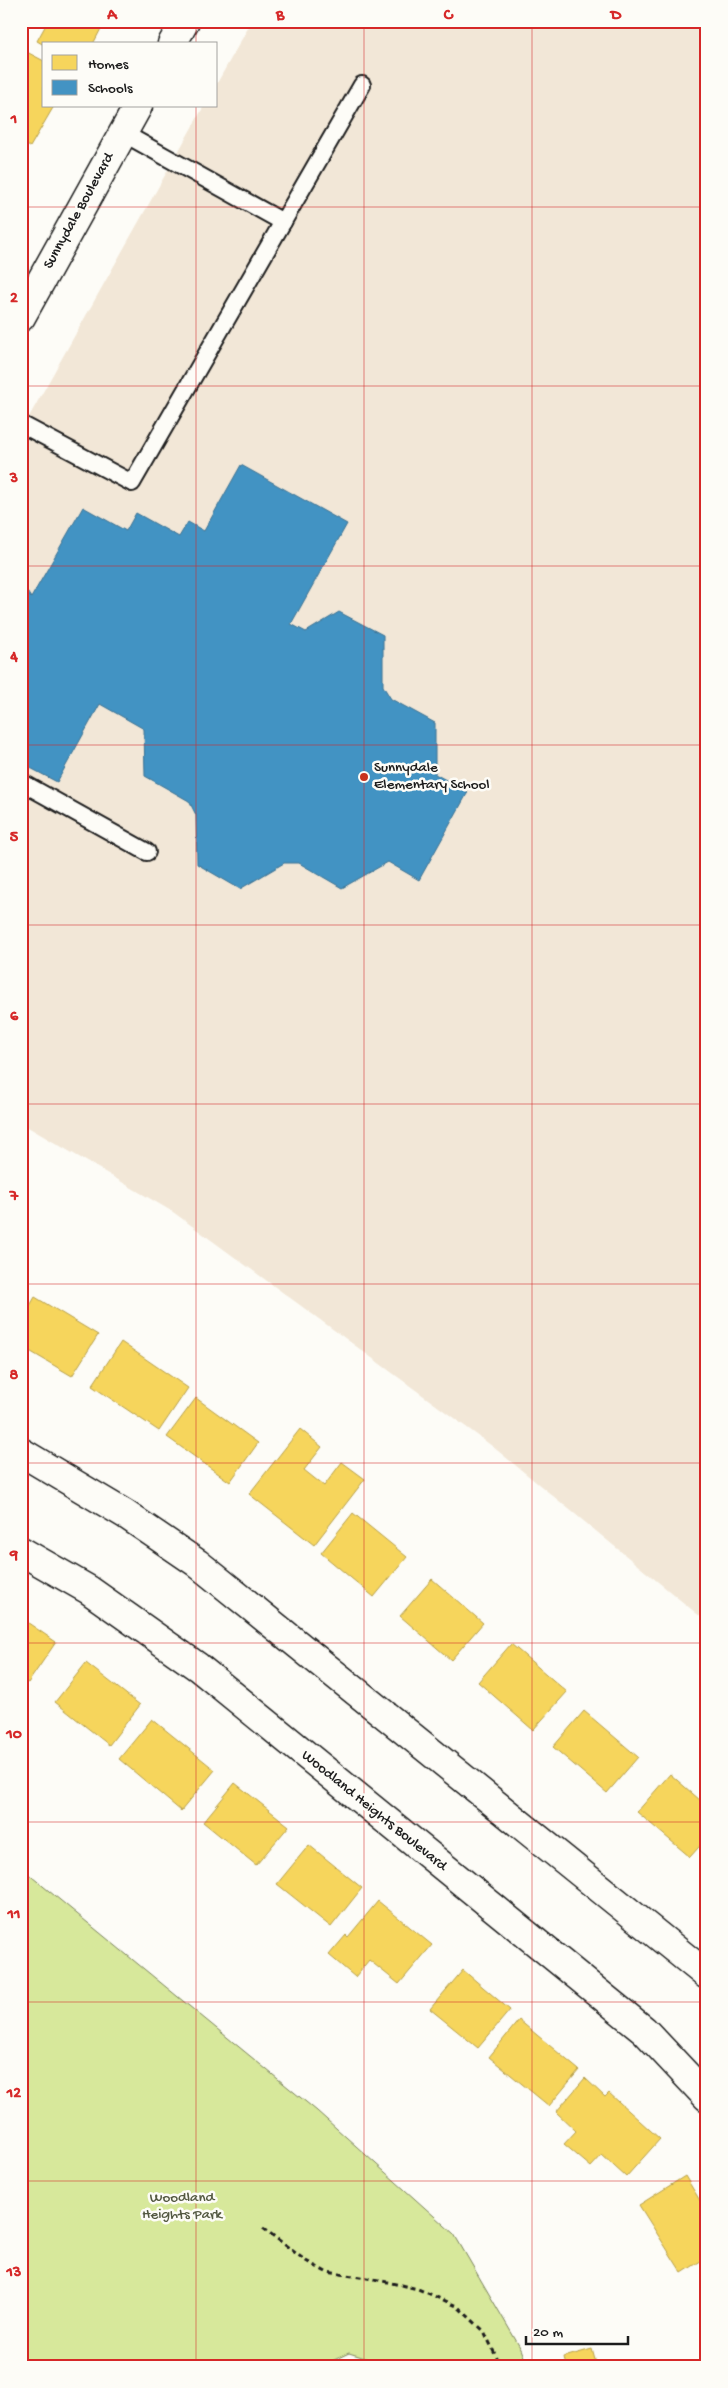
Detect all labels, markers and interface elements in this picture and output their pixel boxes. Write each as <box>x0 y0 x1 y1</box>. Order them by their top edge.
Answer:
text: A <box>106 7 118 26</box>
text: B <box>275 7 285 26</box>
text: C <box>443 7 454 26</box>
text: D <box>609 7 622 26</box>
legend <box>42 42 218 108</box>
text: Homes <box>88 56 129 74</box>
text: Schools <box>88 80 133 98</box>
text: 1 <box>10 111 17 130</box>
street label: Sunnydale Boulevard <box>40 149 119 272</box>
text: 2 <box>10 290 18 309</box>
text: 3 <box>9 470 18 489</box>
text: 4 <box>9 649 18 668</box>
place label: Sunnydale Elementary School <box>374 759 490 794</box>
marker: Sunnydale Elementary School <box>358 771 370 783</box>
text: 5 <box>10 829 19 848</box>
text: 6 <box>10 1008 19 1027</box>
text: 7 <box>9 1188 19 1207</box>
text: 8 <box>10 1367 19 1386</box>
text: 9 <box>9 1547 18 1566</box>
text: 10 <box>5 1726 22 1745</box>
street label: Woodland Heights Boulevard <box>298 1747 451 1876</box>
text: 11 <box>7 1906 20 1925</box>
text: 12 <box>6 2085 21 2104</box>
park label: Woodland Heights Park <box>142 2189 223 2224</box>
text: 13 <box>6 2264 21 2283</box>
scale bar <box>526 2313 628 2345</box>
text: 20 m <box>533 2324 563 2342</box>

